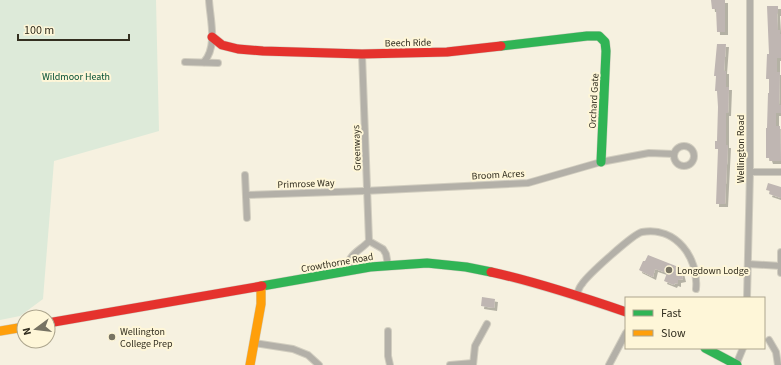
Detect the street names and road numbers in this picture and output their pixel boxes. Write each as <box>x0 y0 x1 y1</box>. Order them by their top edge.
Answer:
street label: Beech Ride <box>385 36 431 50</box>
street label: Orchard Gate <box>586 73 602 129</box>
street label: Wellington Road <box>734 115 748 183</box>
street label: Greenways <box>349 125 365 171</box>
street label: Broom Acres <box>471 167 525 183</box>
street label: Primrose Way <box>277 176 335 192</box>
street label: Crowthorne Road <box>300 250 374 276</box>

